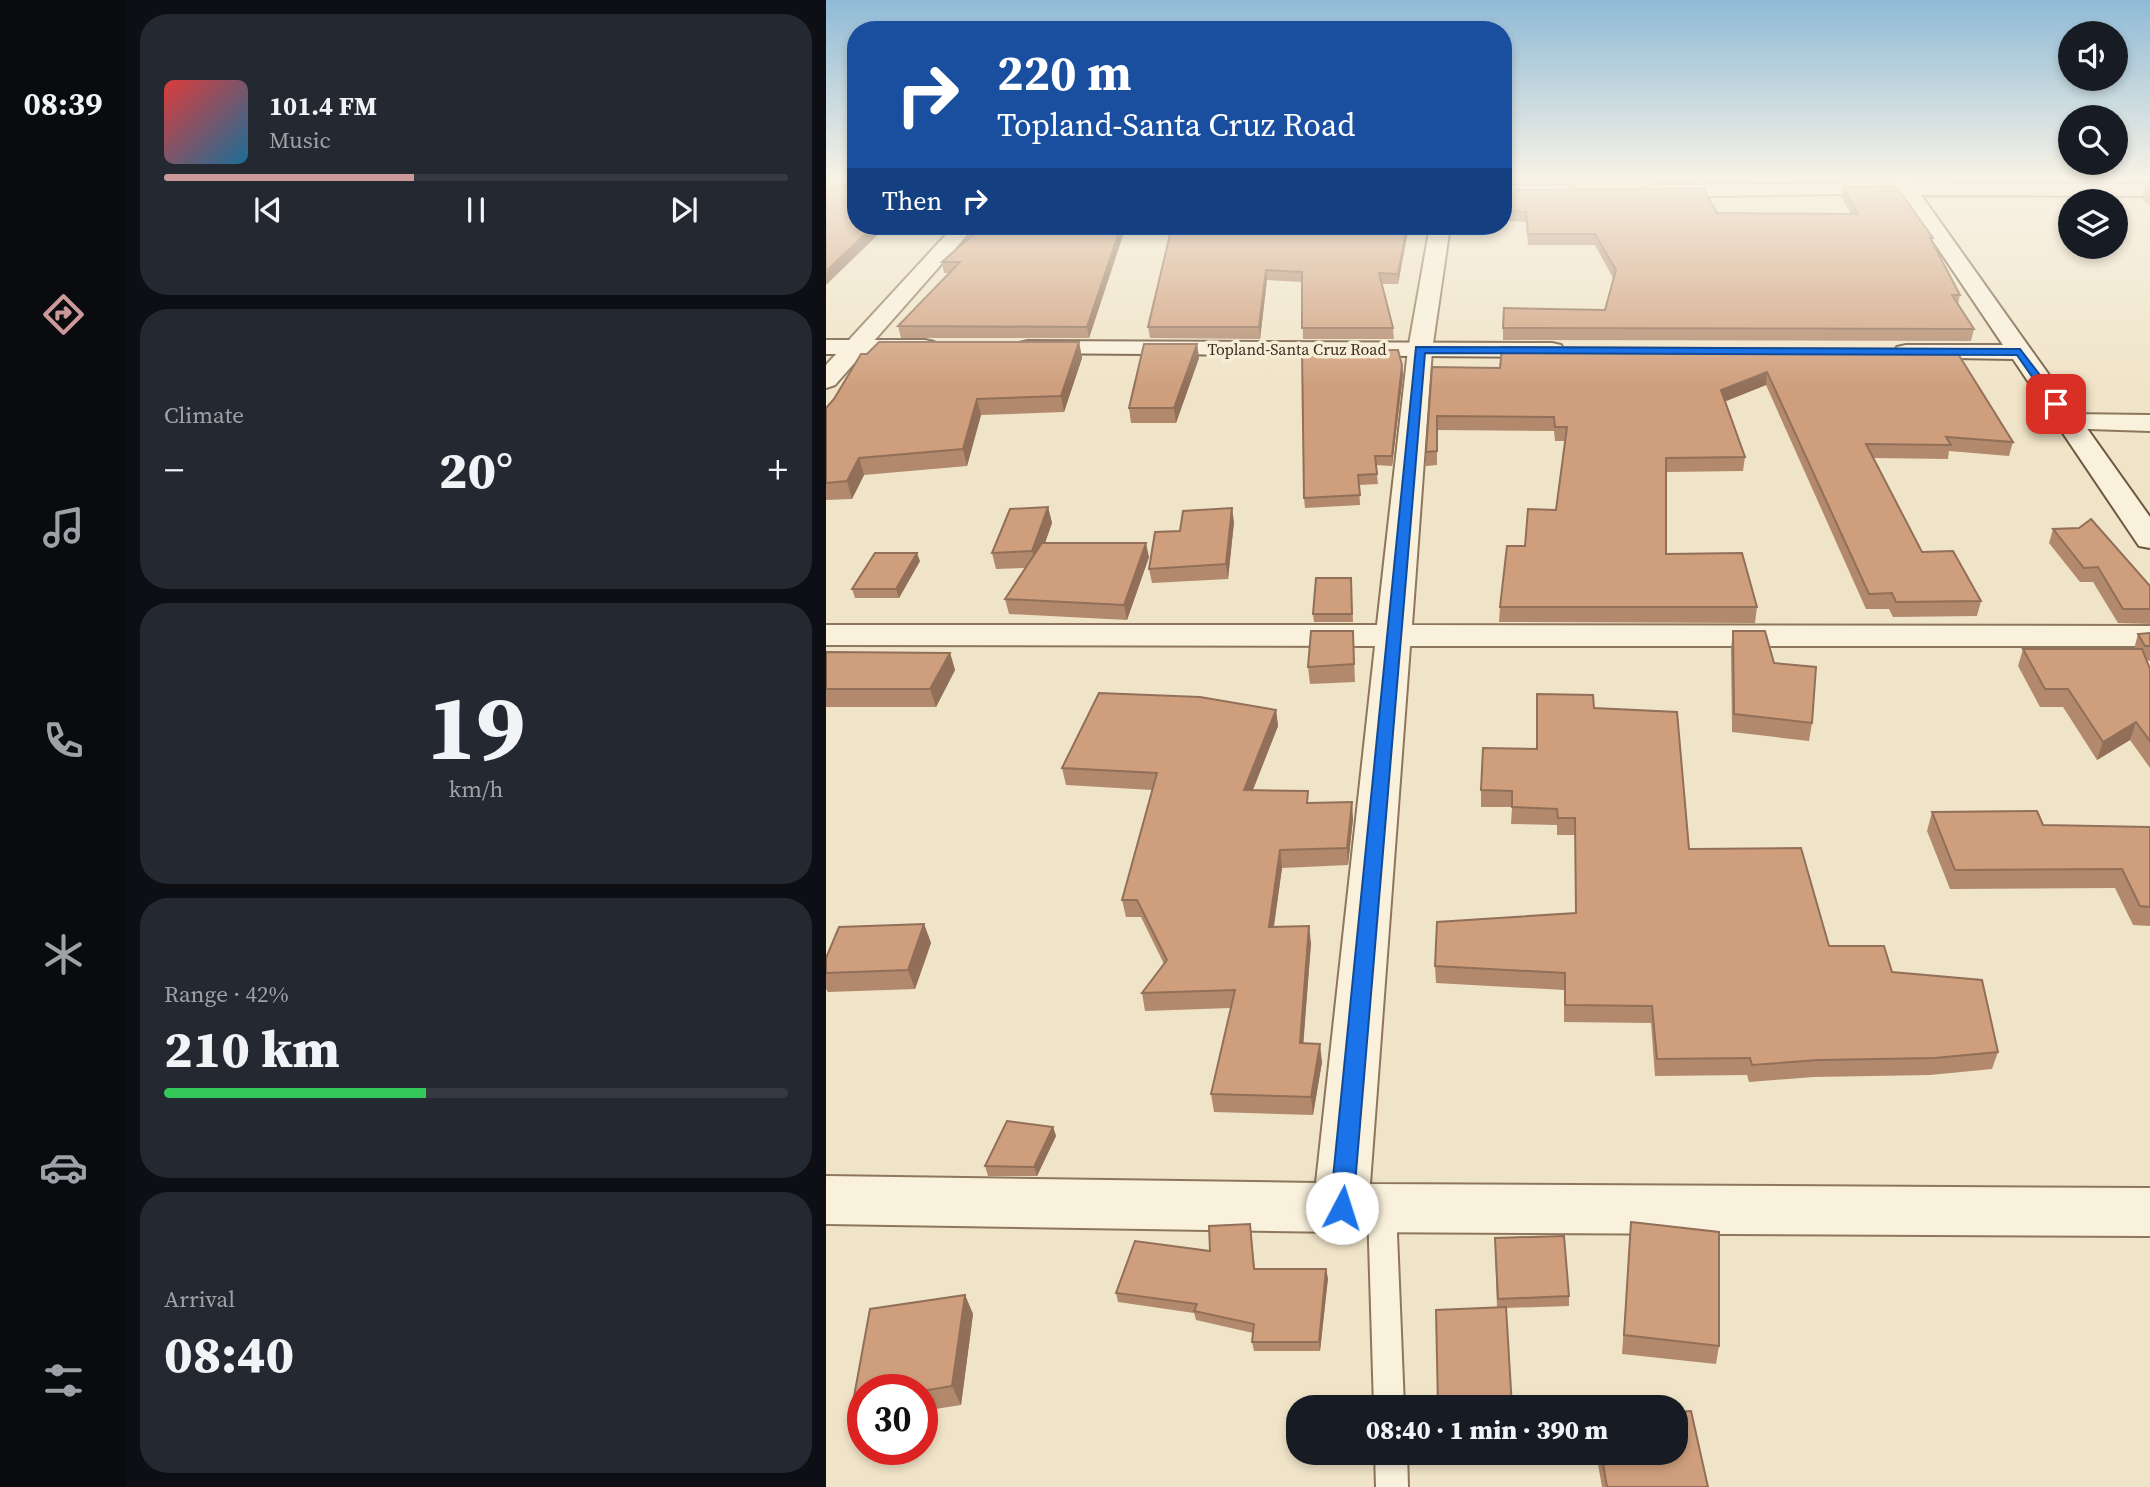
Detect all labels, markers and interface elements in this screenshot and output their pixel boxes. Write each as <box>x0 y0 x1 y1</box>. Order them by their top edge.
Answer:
map controls <box>2058 21 2128 259</box>
button: sound <box>2058 21 2128 91</box>
text: 220 m <box>997 39 1132 106</box>
icon: right <box>882 49 973 140</box>
text: 08:39 <box>24 82 102 126</box>
text: 101.4 FM <box>269 88 377 124</box>
text: Topland-Santa Cruz Road <box>997 103 1355 147</box>
button: search <box>2058 105 2128 175</box>
text: Music <box>269 124 331 156</box>
icon: right <box>956 182 994 220</box>
text: Then <box>882 183 942 219</box>
button: layers <box>2058 189 2128 259</box>
icon: previous <box>249 191 287 229</box>
icon: pause <box>457 191 495 229</box>
icon: next <box>665 191 703 229</box>
icon: directions <box>39 290 88 339</box>
street label: Topland-Santa Cruz Road <box>1207 338 1387 360</box>
pin <box>2026 374 2086 434</box>
icon: arrive <box>2037 385 2075 423</box>
text: Climate <box>164 399 244 431</box>
text: 20° <box>439 434 513 505</box>
text: − <box>164 444 184 496</box>
text: + <box>768 444 788 496</box>
icon: music <box>39 503 88 552</box>
text: 19 <box>427 665 525 789</box>
icon: phone <box>39 716 88 765</box>
text: km/h <box>449 773 503 805</box>
icon: climate <box>39 930 88 979</box>
text: Range · 42% <box>164 978 289 1010</box>
text: 210 km <box>164 1013 340 1084</box>
icon: car <box>39 1143 88 1192</box>
position arrow <box>1305 1171 1379 1245</box>
text: Arrival <box>164 1283 235 1315</box>
text: 08:40 <box>164 1318 294 1389</box>
icon: filters <box>39 1356 88 1405</box>
speed limit sign: 30 <box>847 1374 938 1465</box>
text: 08:40 · 1 min · 390 m <box>1366 1412 1608 1448</box>

